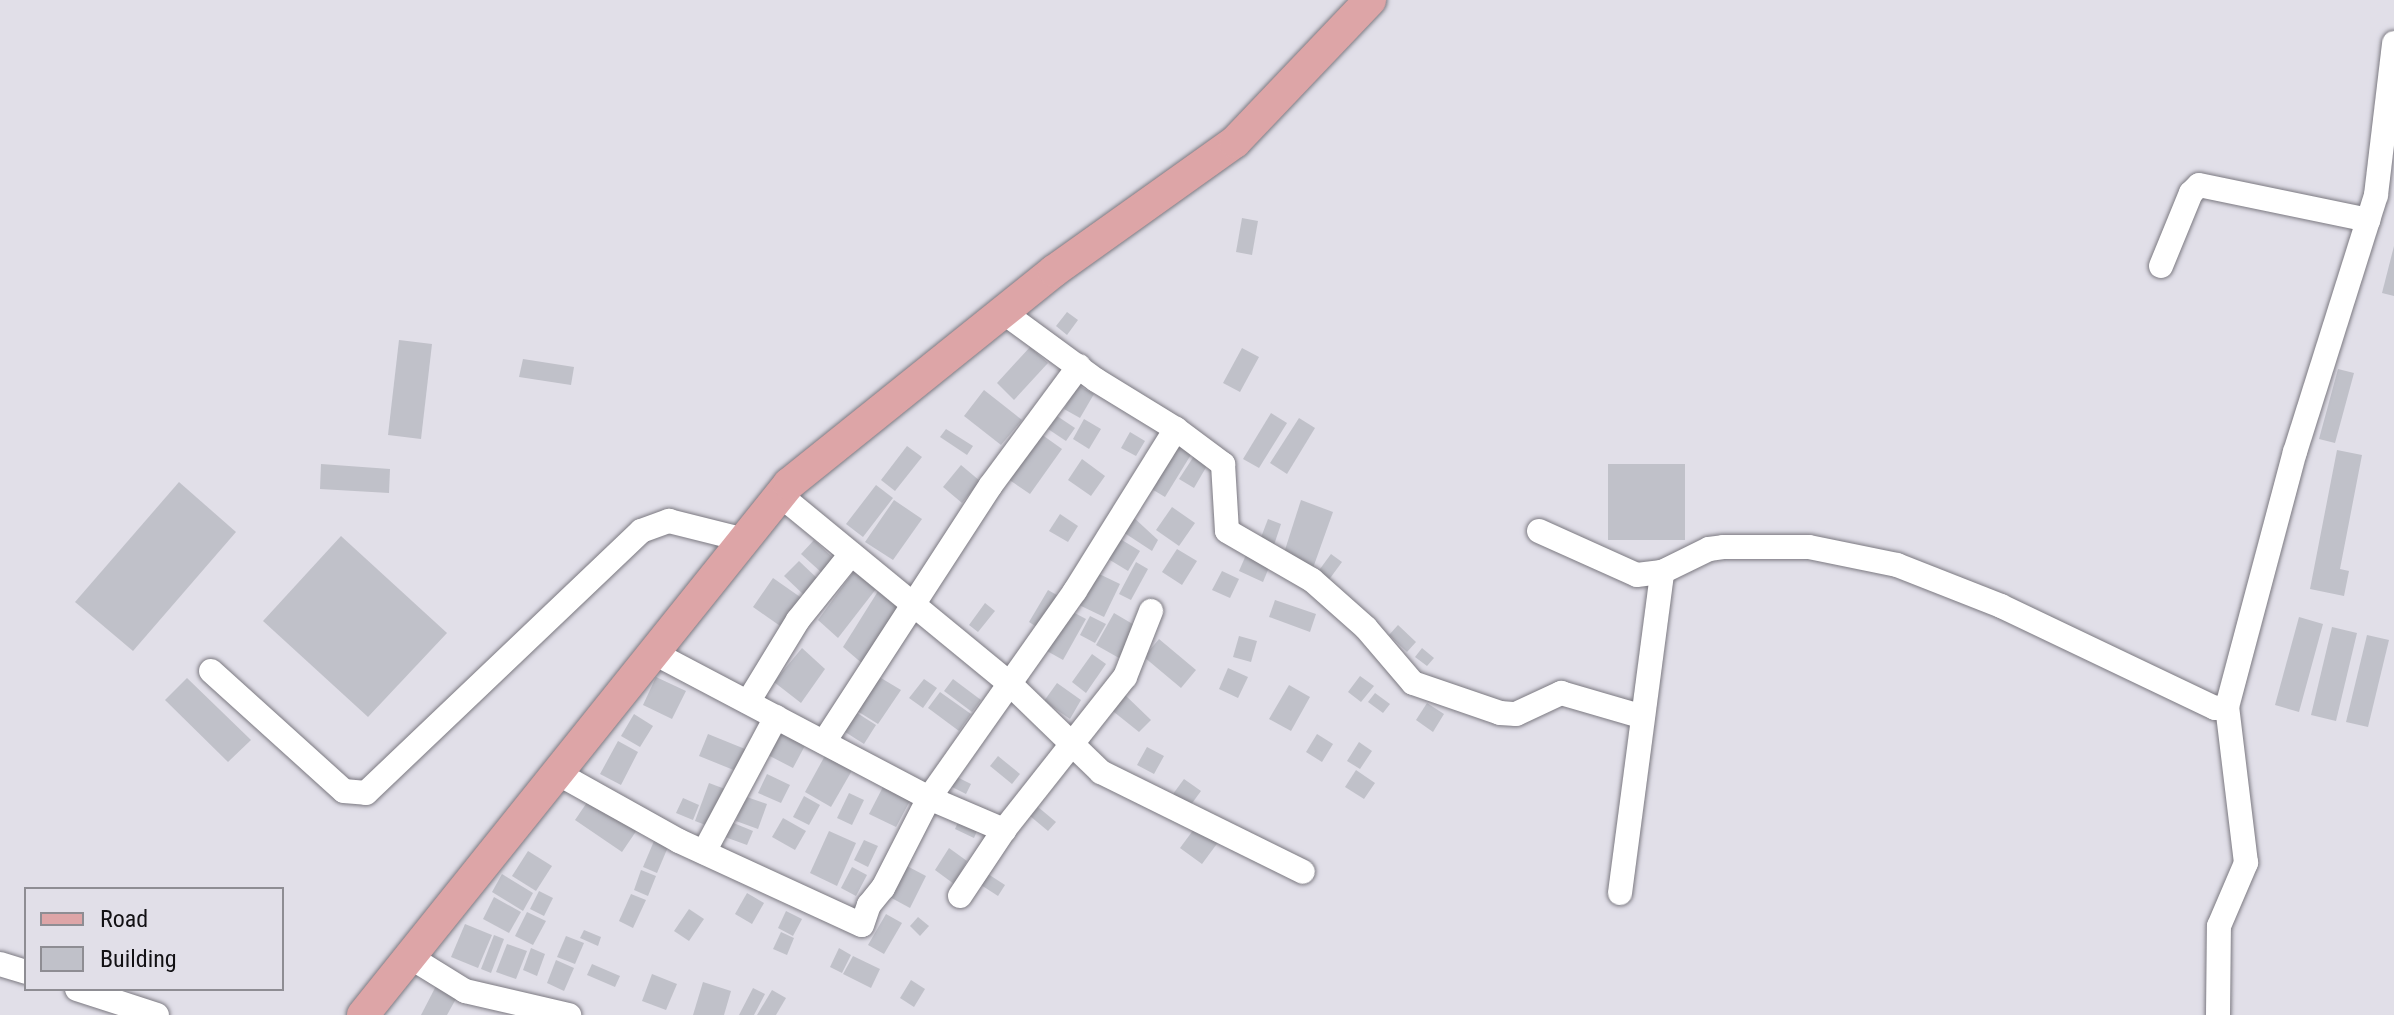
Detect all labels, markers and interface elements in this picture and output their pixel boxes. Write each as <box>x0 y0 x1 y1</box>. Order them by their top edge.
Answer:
legend <box>24 887 284 991</box>
text: Road <box>100 905 148 933</box>
text: Building <box>100 945 177 973</box>

